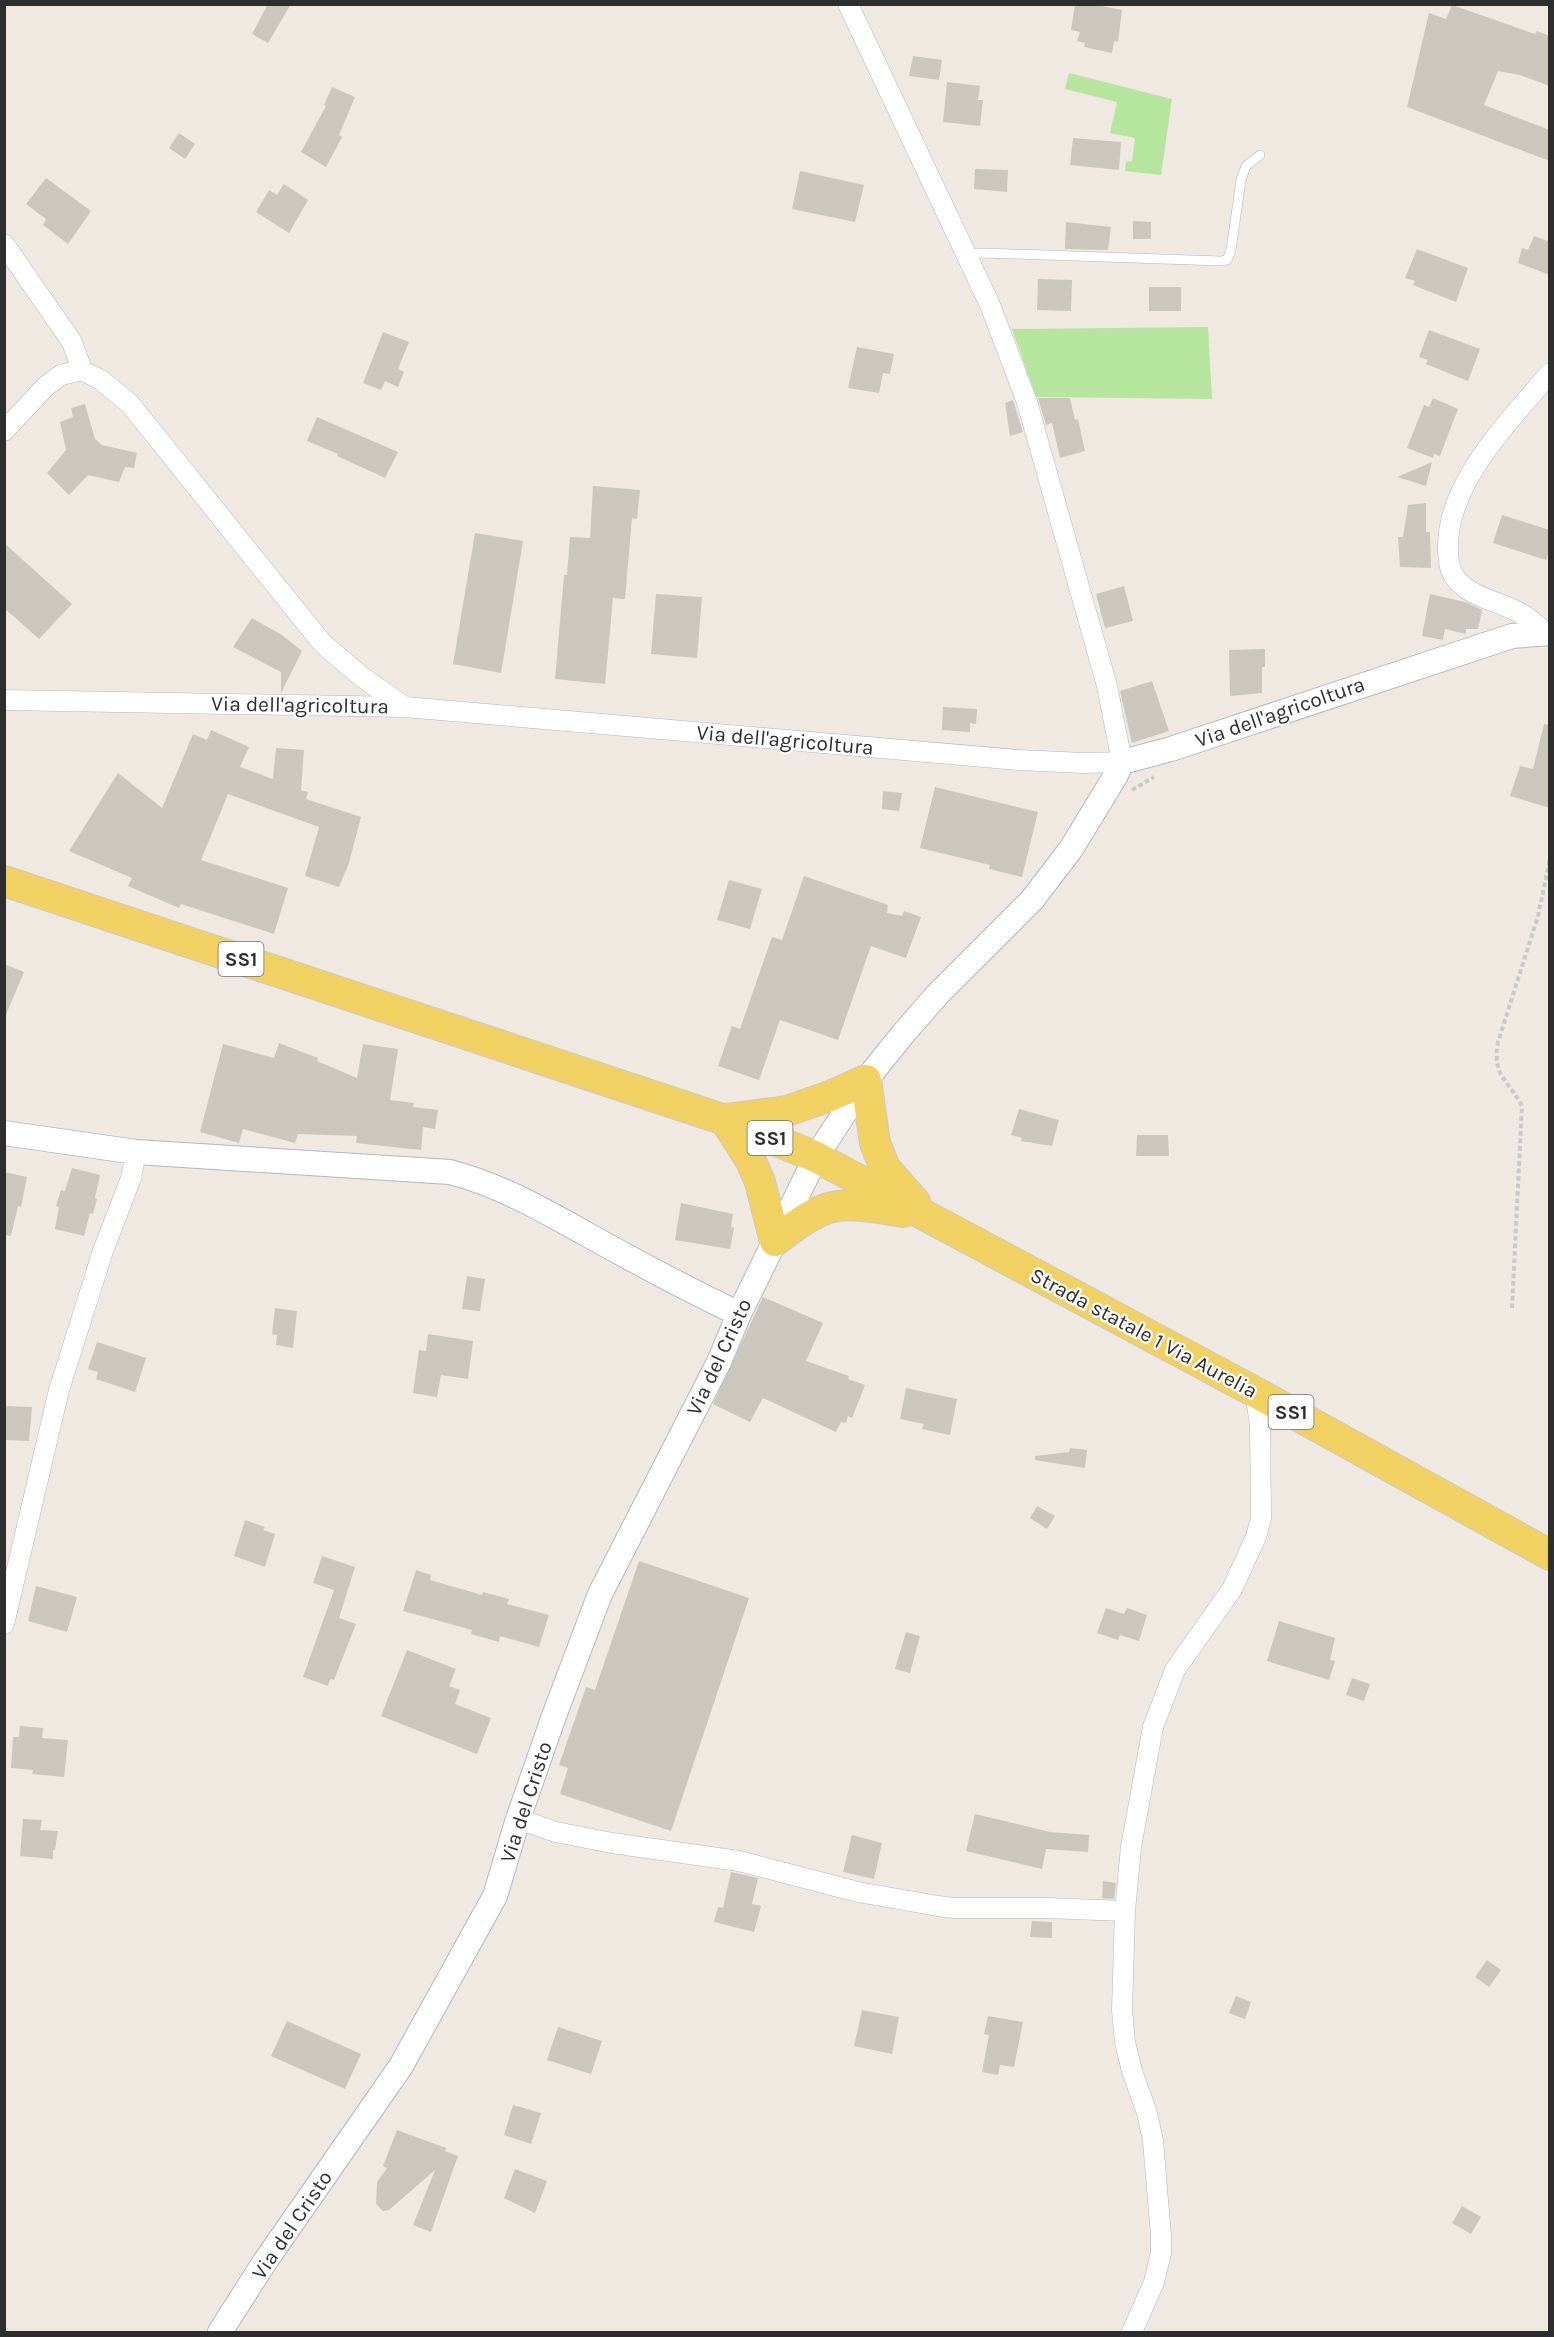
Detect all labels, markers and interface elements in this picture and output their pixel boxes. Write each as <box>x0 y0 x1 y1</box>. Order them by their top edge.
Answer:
street label: Via dell'agricoltura <box>1192 672 1368 752</box>
street label: Via dell'agricoltura <box>211 691 389 719</box>
street label: Via dell'agricoltura <box>695 720 875 760</box>
road number: SS1 <box>218 942 264 976</box>
road number: SS1 <box>748 1121 792 1155</box>
street label: Strada statale 1 Via Aurelia <box>1026 1263 1262 1403</box>
street label: Via del Cristo <box>682 1295 756 1419</box>
road number: SS1 <box>1268 1395 1314 1429</box>
street label: Via del Cristo <box>495 1738 557 1866</box>
street label: Via del Cristo <box>247 2166 337 2284</box>

